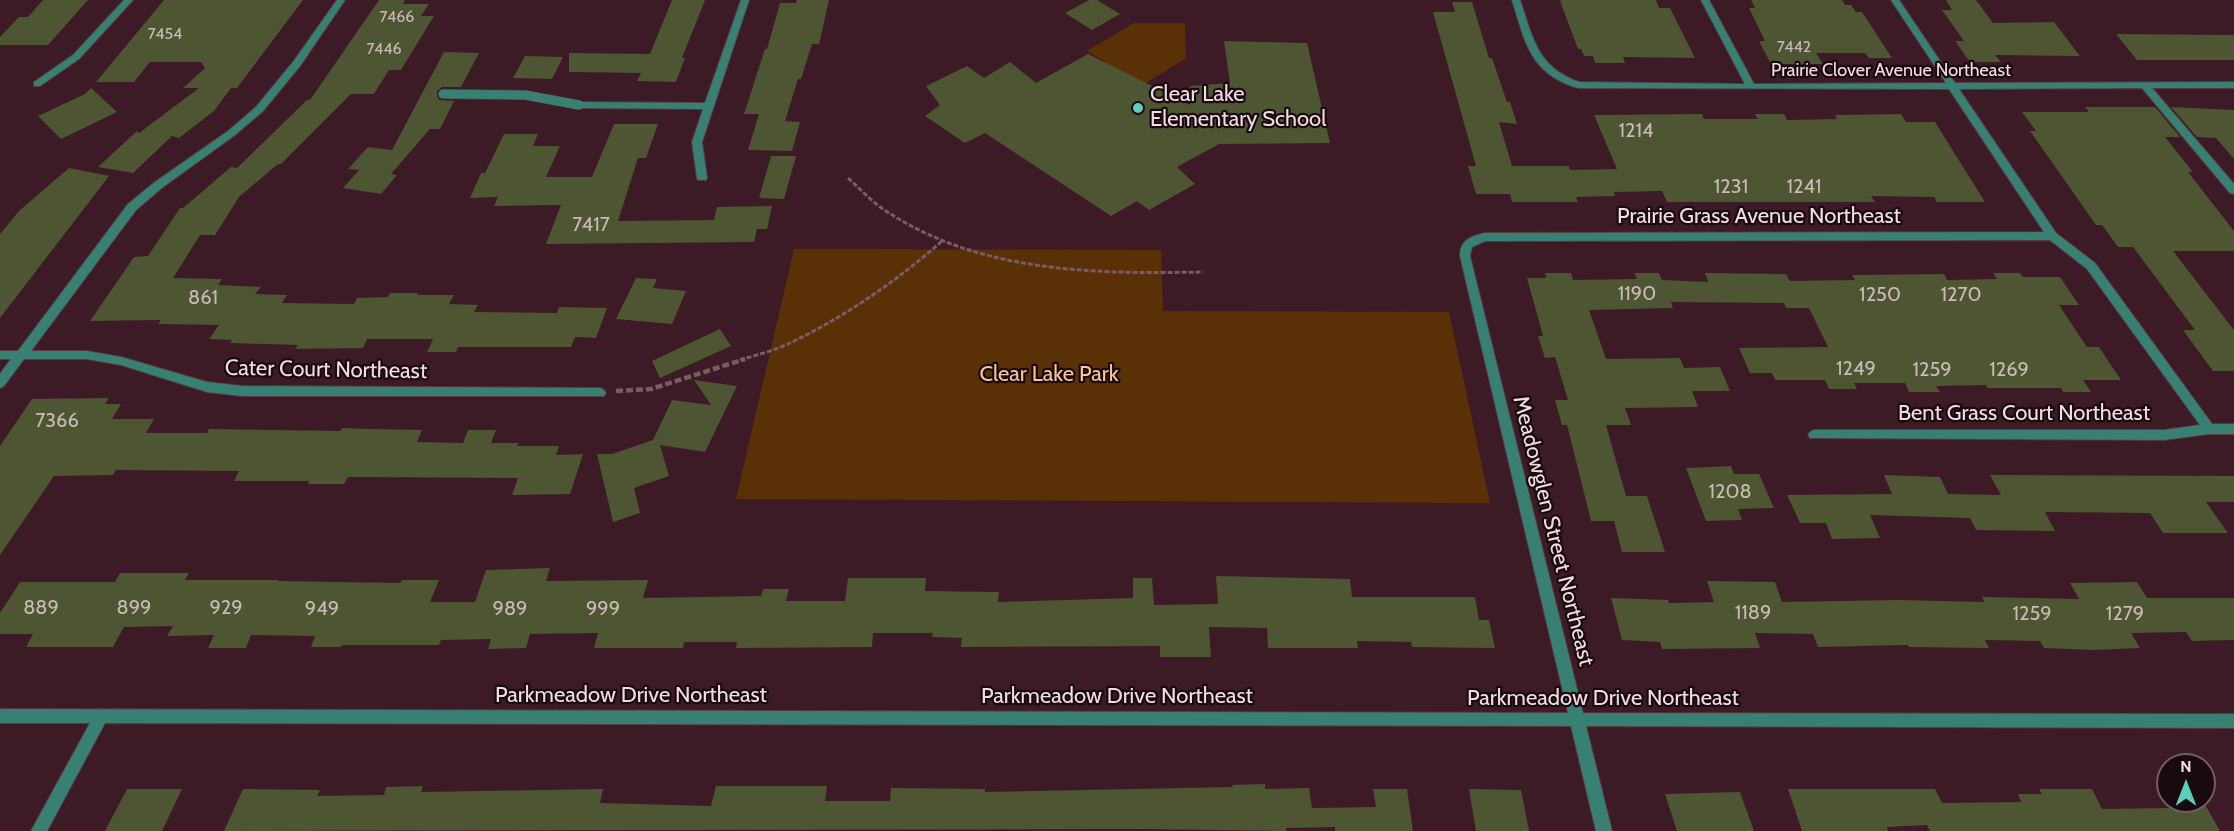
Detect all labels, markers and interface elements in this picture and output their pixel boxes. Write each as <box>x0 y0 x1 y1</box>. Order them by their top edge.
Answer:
house number: 7466 <box>380 7 414 27</box>
house number: 7454 <box>148 24 182 44</box>
house number: 7442 <box>1777 37 1811 57</box>
house number: 7446 <box>366 39 402 59</box>
street label: Prairie Clover Avenue Northeast <box>1771 60 2011 82</box>
place label: Clear Lake Elementary School <box>1150 82 1326 134</box>
marker: Clear Lake Elementary School <box>1131 101 1145 115</box>
house number: 1214 <box>1618 119 1654 143</box>
house number: 1231 <box>1714 175 1748 199</box>
house number: 1241 <box>1786 175 1822 199</box>
street label: Prairie Grass Avenue Northeast <box>1617 204 1901 230</box>
house number: 7417 <box>572 213 610 237</box>
house number: 1190 <box>1618 282 1656 306</box>
house number: 1250 <box>1859 283 1901 307</box>
house number: 1270 <box>1941 283 1981 307</box>
house number: 861 <box>188 286 218 310</box>
street label: Cater Court Northeast <box>225 355 427 385</box>
house number: 1249 <box>1836 357 1876 381</box>
house number: 1259 <box>1912 358 1952 382</box>
house number: 1269 <box>1989 358 2029 382</box>
park label: Clear Lake Park <box>979 362 1119 388</box>
street label: Meadowglen Street Northeast <box>1507 393 1599 669</box>
street label: Bent Grass Court Northeast <box>1898 401 2150 427</box>
house number: 7366 <box>35 409 79 433</box>
house number: 1208 <box>1708 480 1752 504</box>
house number: 889 <box>23 596 59 620</box>
house number: 899 <box>117 596 151 620</box>
house number: 929 <box>209 596 243 620</box>
house number: 949 <box>305 597 339 621</box>
house number: 989 <box>493 597 527 621</box>
house number: 999 <box>586 597 620 621</box>
house number: 1189 <box>1735 601 1771 625</box>
house number: 1259 <box>2012 602 2052 626</box>
house number: 1279 <box>2106 602 2144 626</box>
street label: Parkmeadow Drive Northeast <box>495 683 767 709</box>
street label: Parkmeadow Drive Northeast <box>981 684 1253 710</box>
street label: Parkmeadow Drive Northeast <box>1467 686 1739 712</box>
north arrow <box>2156 753 2216 813</box>
text: N <box>2180 757 2192 776</box>

